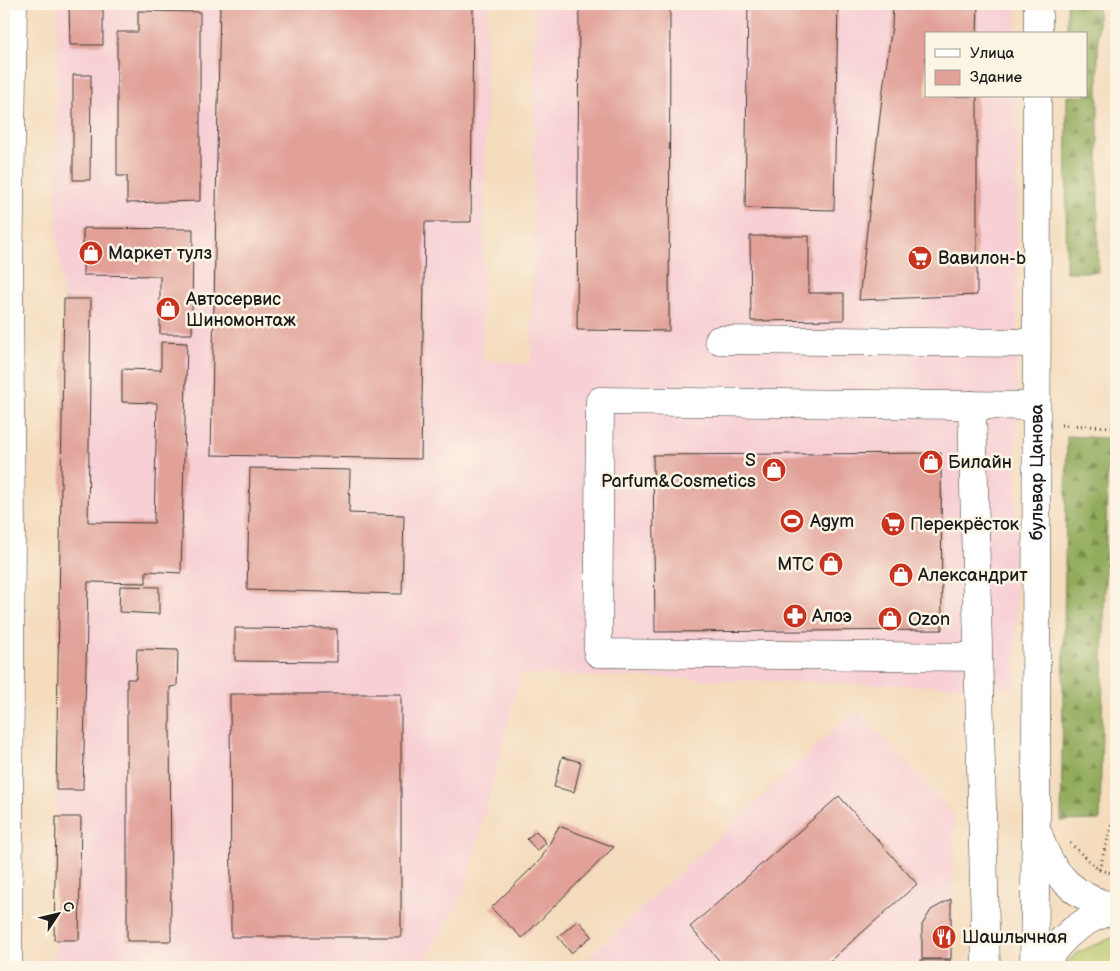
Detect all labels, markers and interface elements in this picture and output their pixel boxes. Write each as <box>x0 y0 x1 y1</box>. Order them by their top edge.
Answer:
legend <box>925 32 1088 98</box>
text: Улица <box>970 44 1015 63</box>
text: Здание <box>970 68 1022 87</box>
shop icon: Маркет тулз <box>78 240 104 266</box>
place label: Маркет тулз <box>108 243 213 264</box>
supermarket icon: Вавилон-b <box>907 245 933 271</box>
place label: Вавилон-b <box>938 248 1026 269</box>
place label: Автосервис Шиномонтаж <box>185 289 296 331</box>
shop icon: Автосервис Шиномонтаж <box>155 296 181 322</box>
street label: бульвар Цанова <box>1026 403 1047 540</box>
shop icon: Билайн <box>918 449 944 475</box>
place label: S Parfum&Cosmetics <box>601 450 756 492</box>
place label: Билайн <box>948 452 1012 473</box>
shop icon: S Parfum&Cosmetics <box>761 457 787 483</box>
sports icon: Agym <box>779 508 805 534</box>
place label: Agym <box>810 511 854 532</box>
supermarket icon: Перекрёсток <box>880 511 906 537</box>
place label: Перекрёсток <box>910 514 1020 535</box>
shop icon: МТС <box>818 551 844 577</box>
place label: МТС <box>777 554 814 575</box>
shop icon: Александрит <box>888 562 914 588</box>
place label: Александрит <box>917 565 1028 586</box>
pharmacy icon: Алоэ <box>782 603 808 629</box>
place label: Алоэ <box>811 606 852 627</box>
shop icon: Ozon <box>877 606 903 632</box>
place label: Ozon <box>908 609 950 630</box>
north arrow <box>32 888 82 938</box>
text: С <box>58 898 78 916</box>
restaurant icon: Шашлычная <box>931 924 957 950</box>
place label: Шашлычная <box>962 927 1067 948</box>

